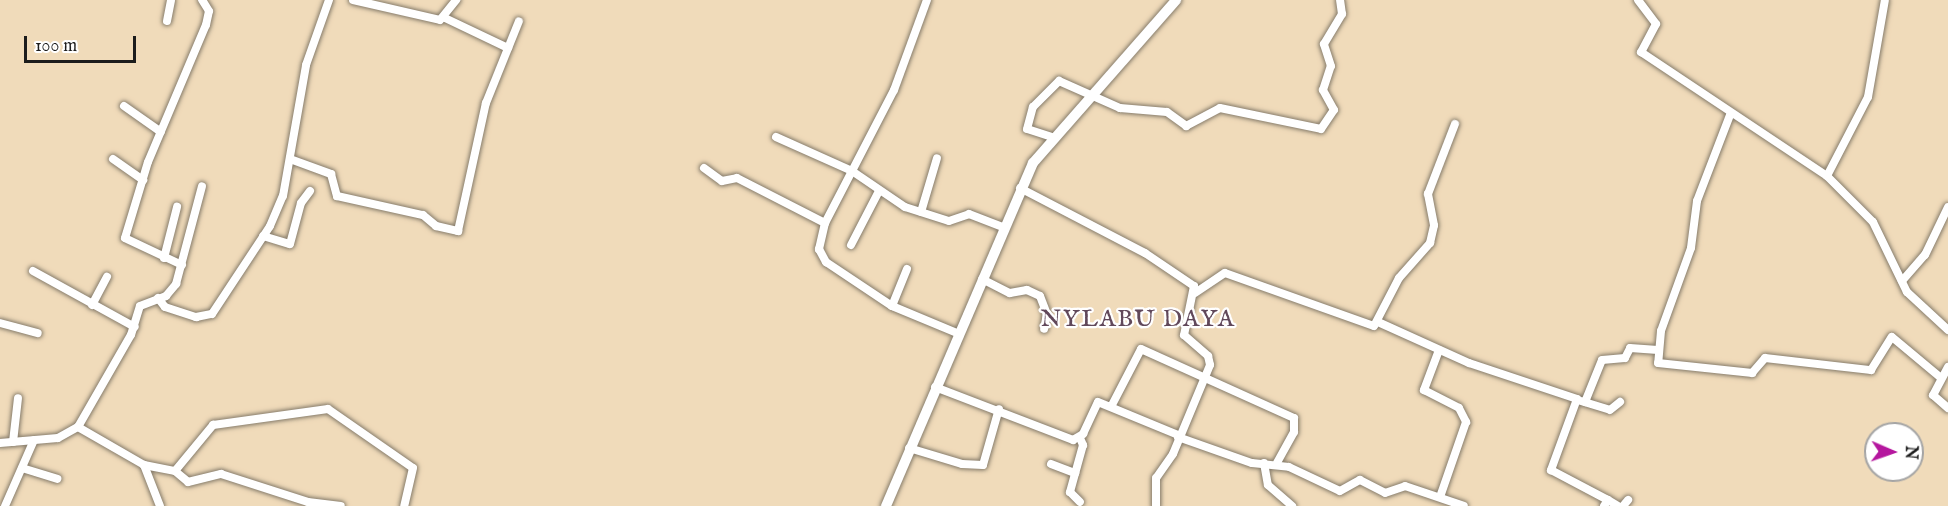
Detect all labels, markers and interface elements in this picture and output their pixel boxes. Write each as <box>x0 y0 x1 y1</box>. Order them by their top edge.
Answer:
scale bar <box>27 24 140 62</box>
text: 100 m <box>35 35 77 58</box>
district label: NYLABU DAYA <box>1040 306 1236 334</box>
north arrow <box>1864 422 1924 482</box>
text: N <box>1900 445 1920 460</box>

